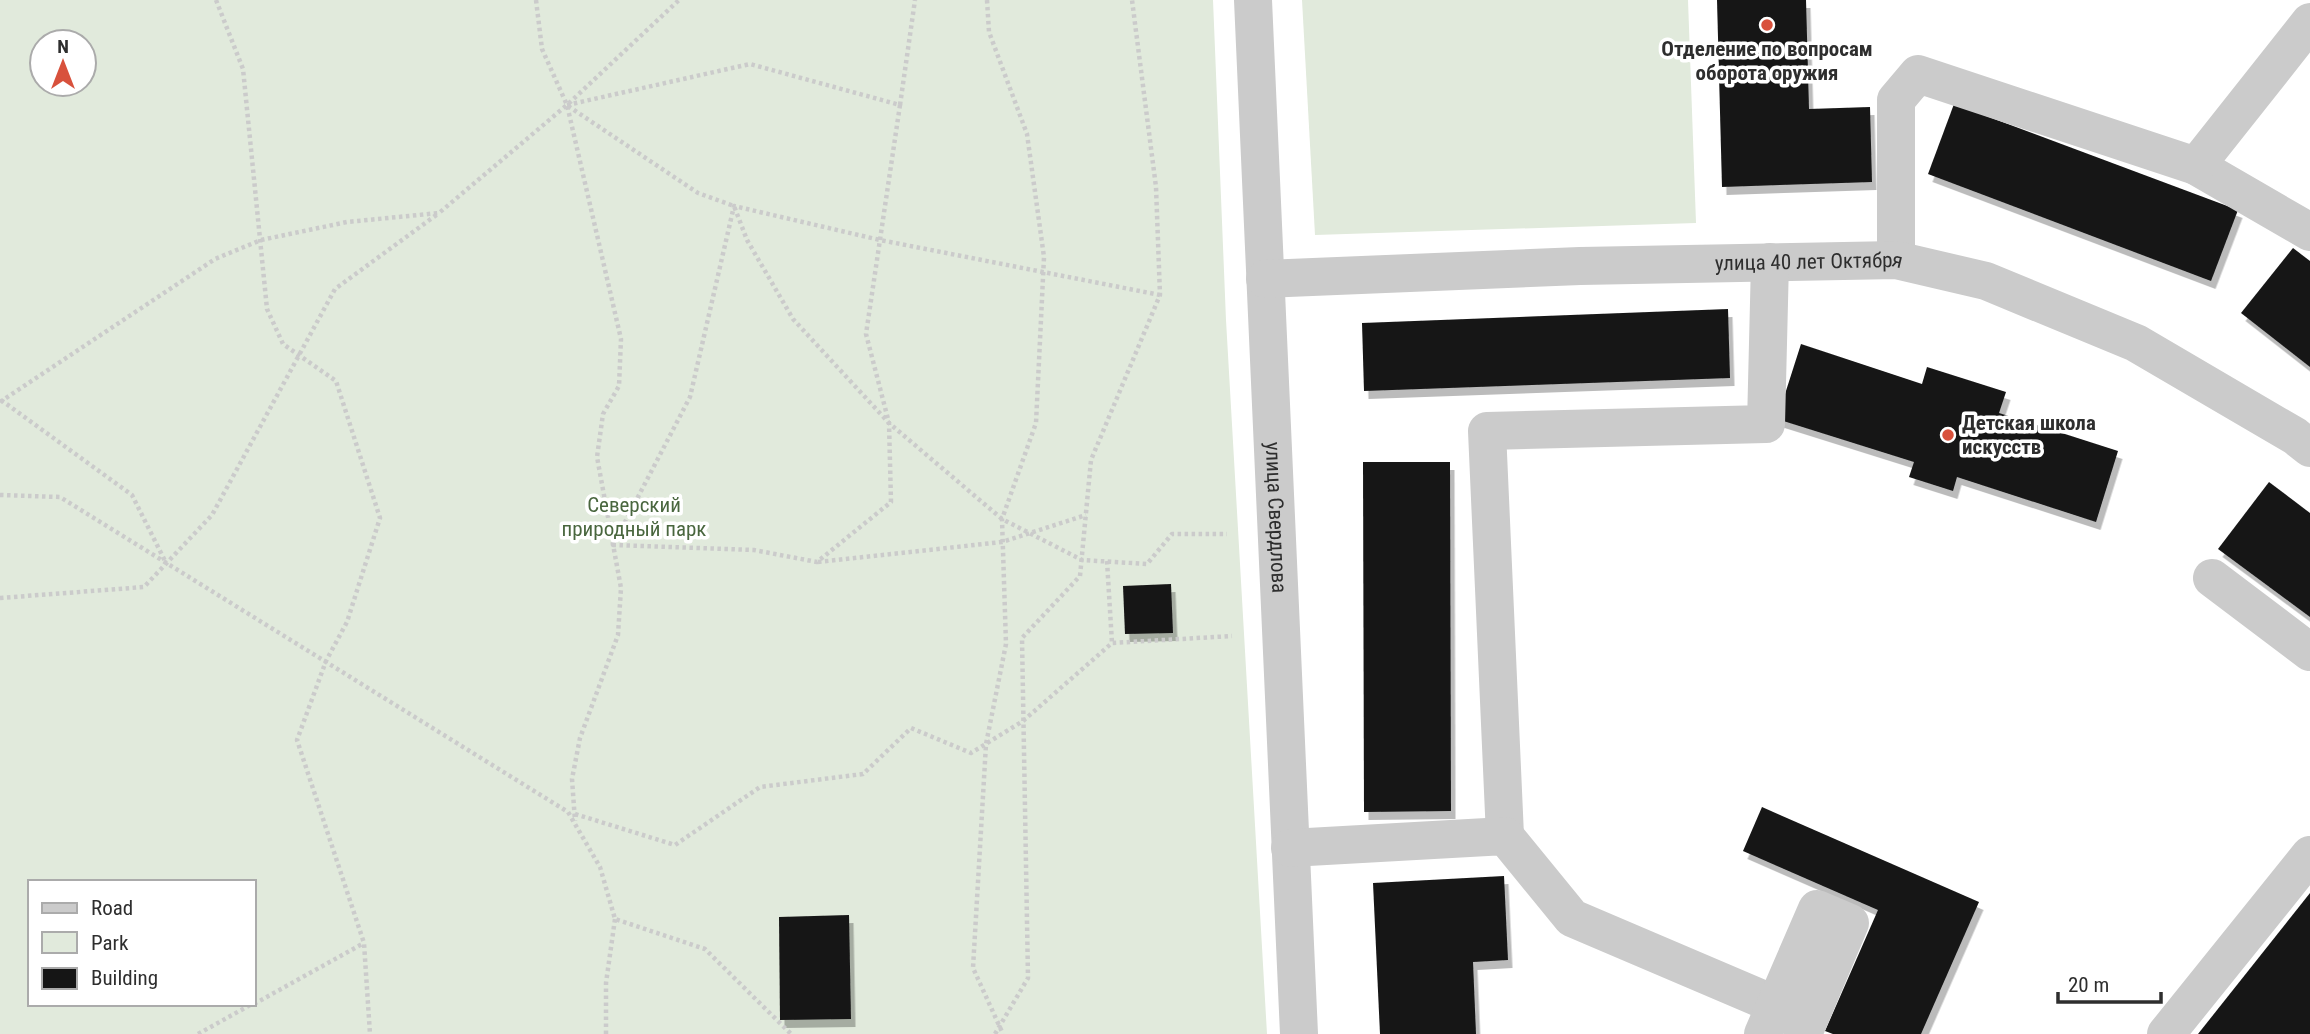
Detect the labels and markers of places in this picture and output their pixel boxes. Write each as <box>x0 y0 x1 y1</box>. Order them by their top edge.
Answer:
marker: Отделение по вопросам оборота оружия <box>1759 17 1775 33</box>
place label: Отделение по вопросам оборота оружия <box>1661 37 1873 85</box>
place label: Детская школа искусств <box>1962 411 2096 459</box>
marker: Детская школа искусств <box>1940 427 1956 443</box>

